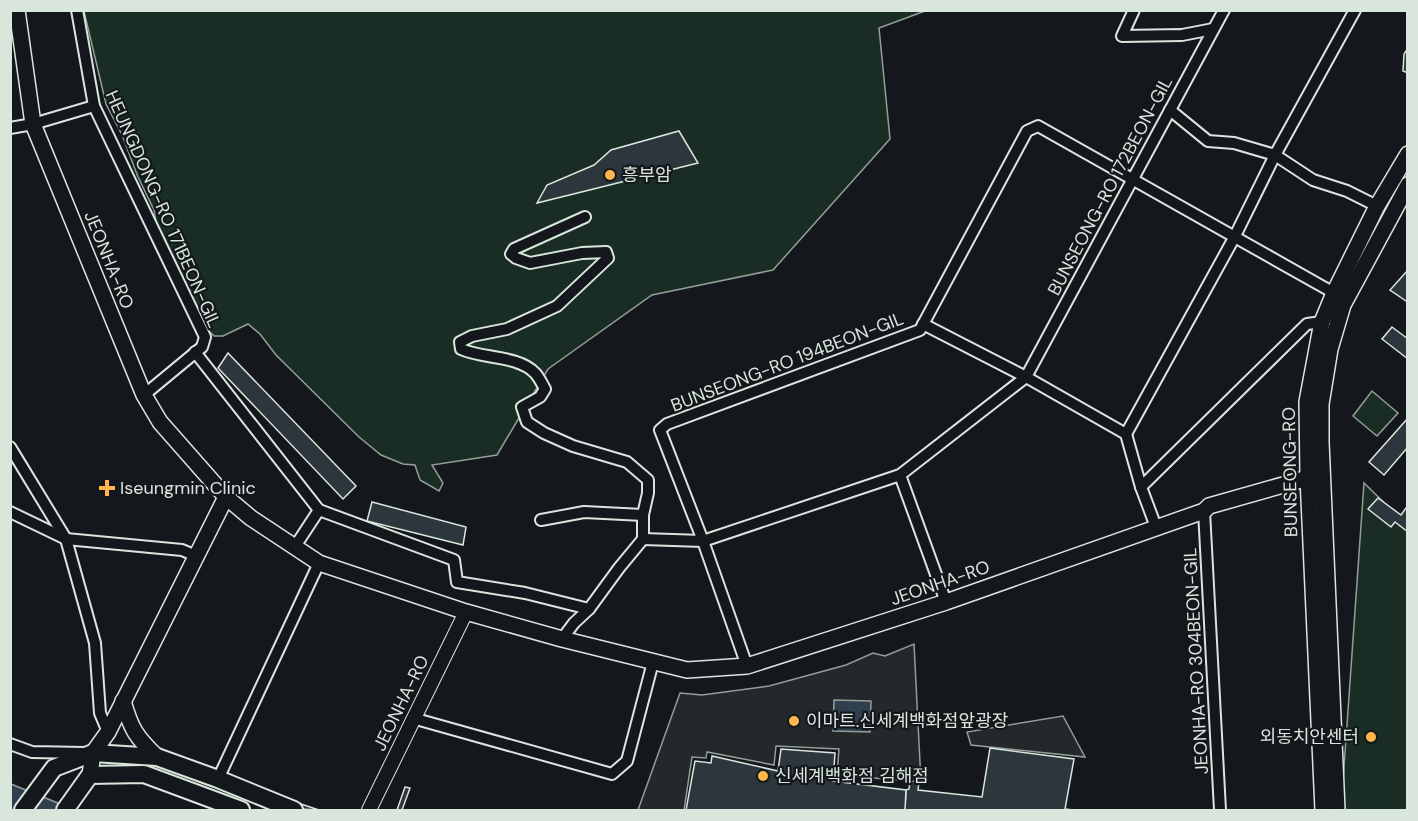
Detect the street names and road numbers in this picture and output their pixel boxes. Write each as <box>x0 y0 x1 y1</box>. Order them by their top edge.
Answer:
street label: BUNSEONG-RO 172BEON-GIL <box>1042 72 1178 300</box>
street label: HEUNGDONG-RO 171BEON-GIL <box>100 87 226 331</box>
street label: JEONHA-RO <box>78 207 140 313</box>
street label: BUNSEONG-RO 194BEON-GIL <box>667 307 907 417</box>
street label: BUNSEONG-RO <box>1277 407 1303 537</box>
street label: JEONHA-RO 304BEON-GIL <box>1178 547 1214 775</box>
street label: JEONHA-RO <box>887 555 993 611</box>
street label: JEONHA-RO <box>368 651 435 755</box>

